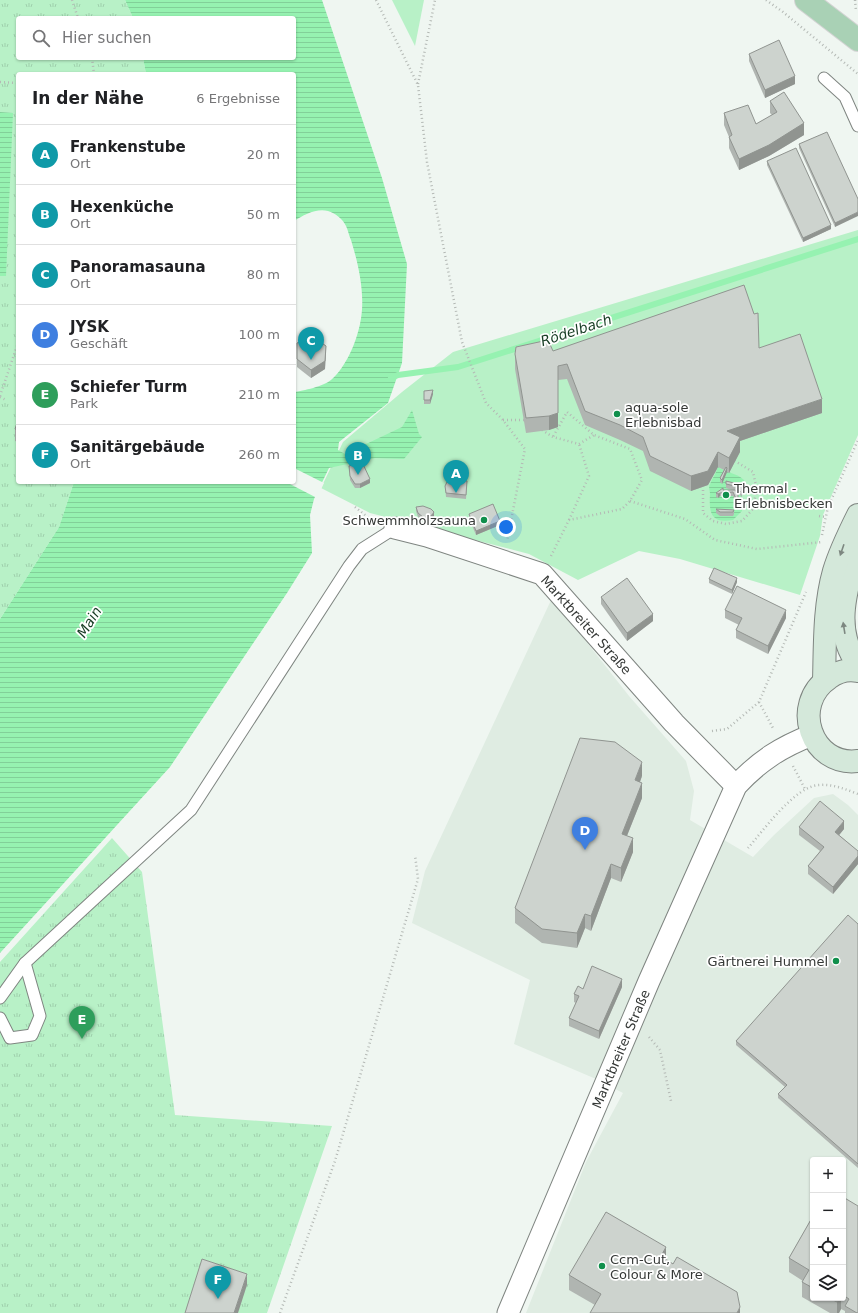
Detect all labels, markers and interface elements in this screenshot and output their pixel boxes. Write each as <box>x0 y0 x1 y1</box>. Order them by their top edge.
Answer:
search box <box>16 16 296 60</box>
icon: search <box>30 27 52 49</box>
text: Hier suchen <box>62 29 151 47</box>
text: In der Nähe <box>32 88 144 108</box>
text: 6 Ergebnisse <box>196 91 280 106</box>
text: Frankenstube <box>70 138 186 156</box>
text: A <box>40 147 50 162</box>
text: 20 m <box>247 147 280 162</box>
text: Ort <box>70 156 91 171</box>
text: Hexenküche <box>70 198 174 216</box>
text: B <box>40 207 50 222</box>
text: 50 m <box>247 207 280 222</box>
text: Ort <box>70 216 91 231</box>
text: Panoramasauna <box>70 258 206 276</box>
text: C <box>40 267 50 282</box>
text: 80 m <box>247 267 280 282</box>
text: Ort <box>70 276 91 291</box>
water label: Rödelbach <box>538 311 614 349</box>
text: JYSK <box>70 318 109 336</box>
text: D <box>40 327 50 342</box>
text: 100 m <box>238 327 280 342</box>
pin: C <box>298 327 324 360</box>
text: Geschäft <box>70 336 128 351</box>
text: Schiefer Turm <box>70 378 187 396</box>
text: E <box>41 387 49 402</box>
text: 210 m <box>238 387 280 402</box>
text: Park <box>70 396 98 411</box>
place label: aqua-sole Erlebnisbad <box>625 400 702 430</box>
marker: aqua-sole Erlebnisbad <box>612 409 622 419</box>
text: Sanitärgebäude <box>70 438 205 456</box>
pin: B <box>345 442 371 475</box>
text: F <box>41 447 49 462</box>
text: 260 m <box>238 447 280 462</box>
text: Ort <box>70 456 91 471</box>
pin: A <box>443 460 469 493</box>
place label: Thermal - Erlebnisbecken <box>733 481 833 511</box>
marker: Thermal - Erlebnisbecken <box>721 490 731 500</box>
place label: Schwemmholzsauna <box>343 513 476 528</box>
marker: Schwemmholzsauna <box>479 515 489 525</box>
your location <box>496 517 516 537</box>
one-way arrow <box>838 545 844 557</box>
street label: Marktbreiter Straße <box>538 573 634 677</box>
water label: Main <box>73 604 105 640</box>
one-way arrow <box>841 622 847 634</box>
pin: D <box>572 817 598 850</box>
place label: Gärtnerei Hummel <box>708 954 828 969</box>
marker: Gärtnerei Hummel <box>831 956 841 966</box>
street label: Marktbreiter Straße <box>589 987 653 1111</box>
pin: E <box>69 1006 95 1039</box>
map controls <box>810 1157 846 1301</box>
button: + <box>810 1157 846 1193</box>
button: − <box>810 1193 846 1229</box>
button: locate <box>810 1229 846 1265</box>
place label: Ccm-Cut, Colour & More <box>610 1252 703 1282</box>
marker: Ccm-Cut, Colour & More <box>597 1261 607 1271</box>
button: layers <box>810 1265 846 1301</box>
pin: F <box>205 1266 231 1299</box>

